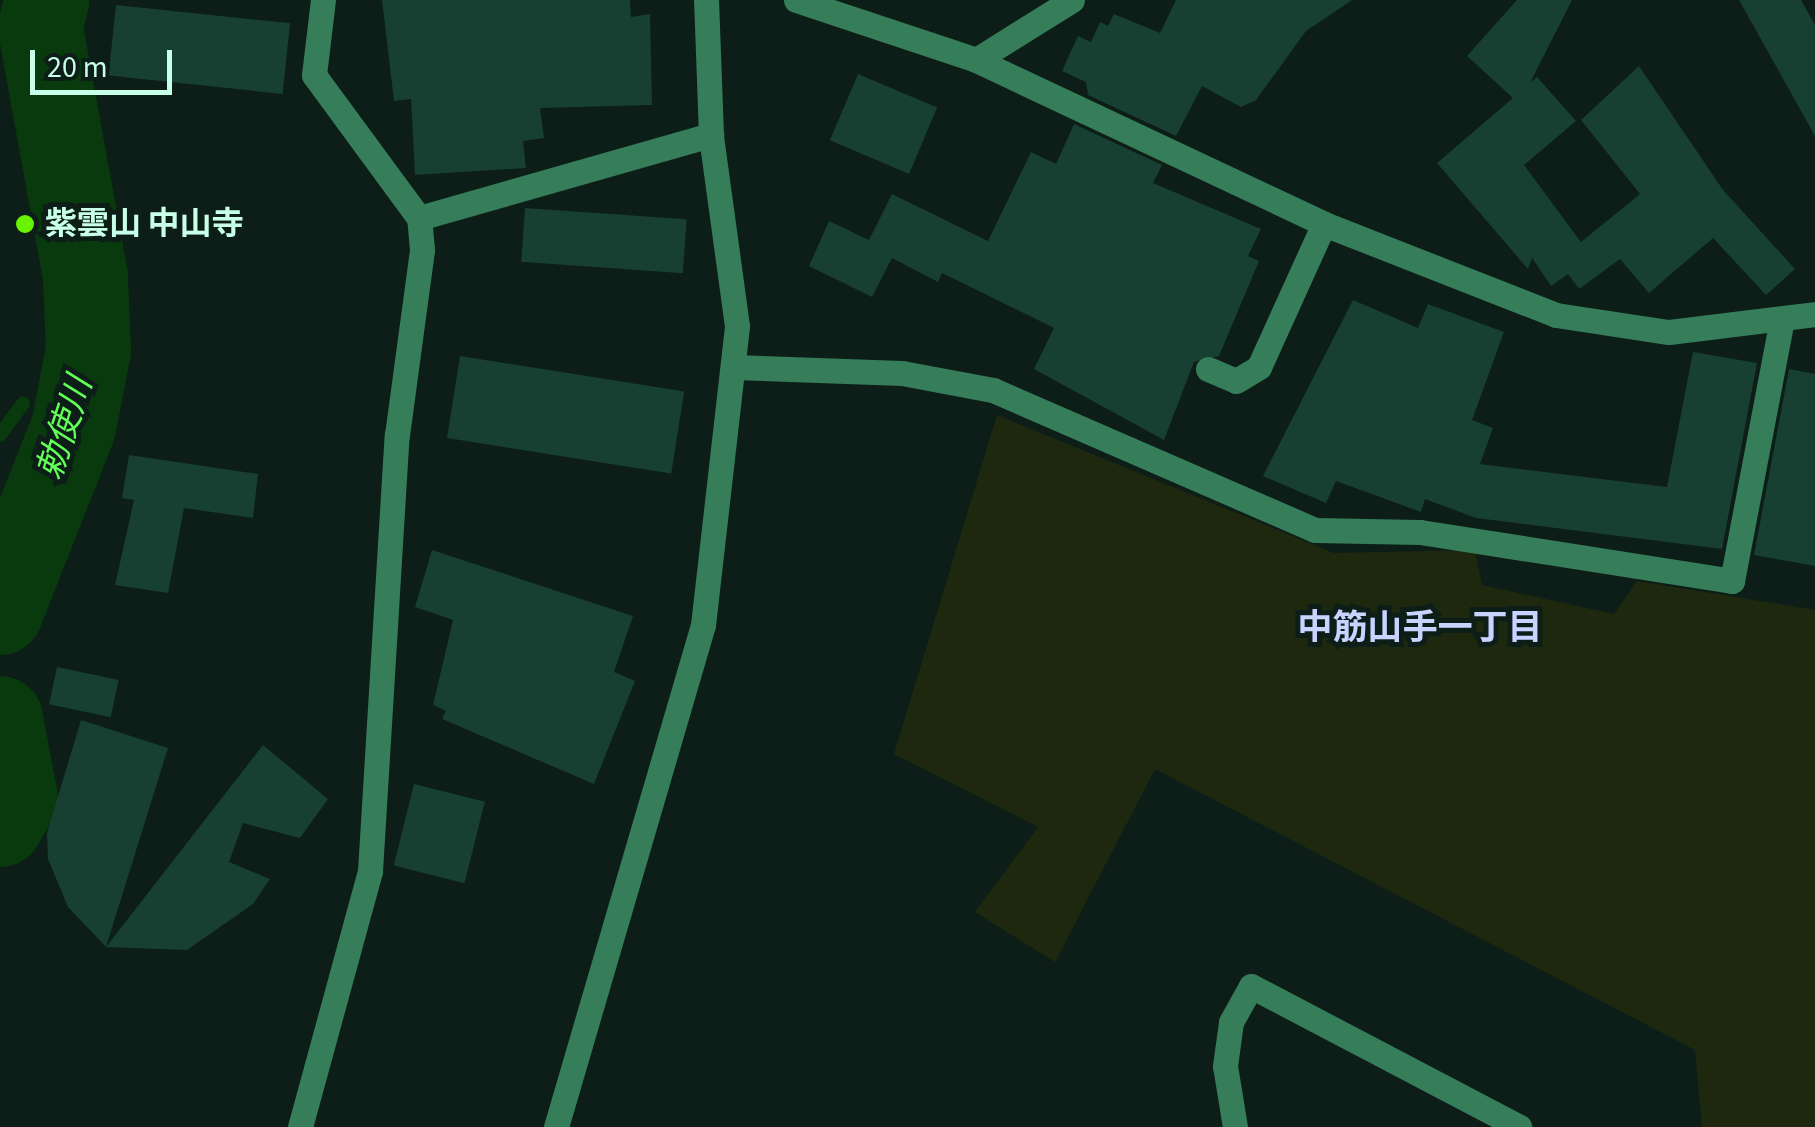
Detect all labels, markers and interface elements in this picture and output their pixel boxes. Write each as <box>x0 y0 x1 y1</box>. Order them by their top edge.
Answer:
scale bar <box>35 30 178 92</box>
text: 20 m <box>47 46 108 89</box>
place label: 紫雲山 中山寺 <box>45 205 243 243</box>
marker: 紫雲山 中山寺 <box>14 213 36 235</box>
water label: 勅使川 <box>29 372 101 484</box>
district label: 中筋山手一丁目 <box>1298 607 1542 649</box>

